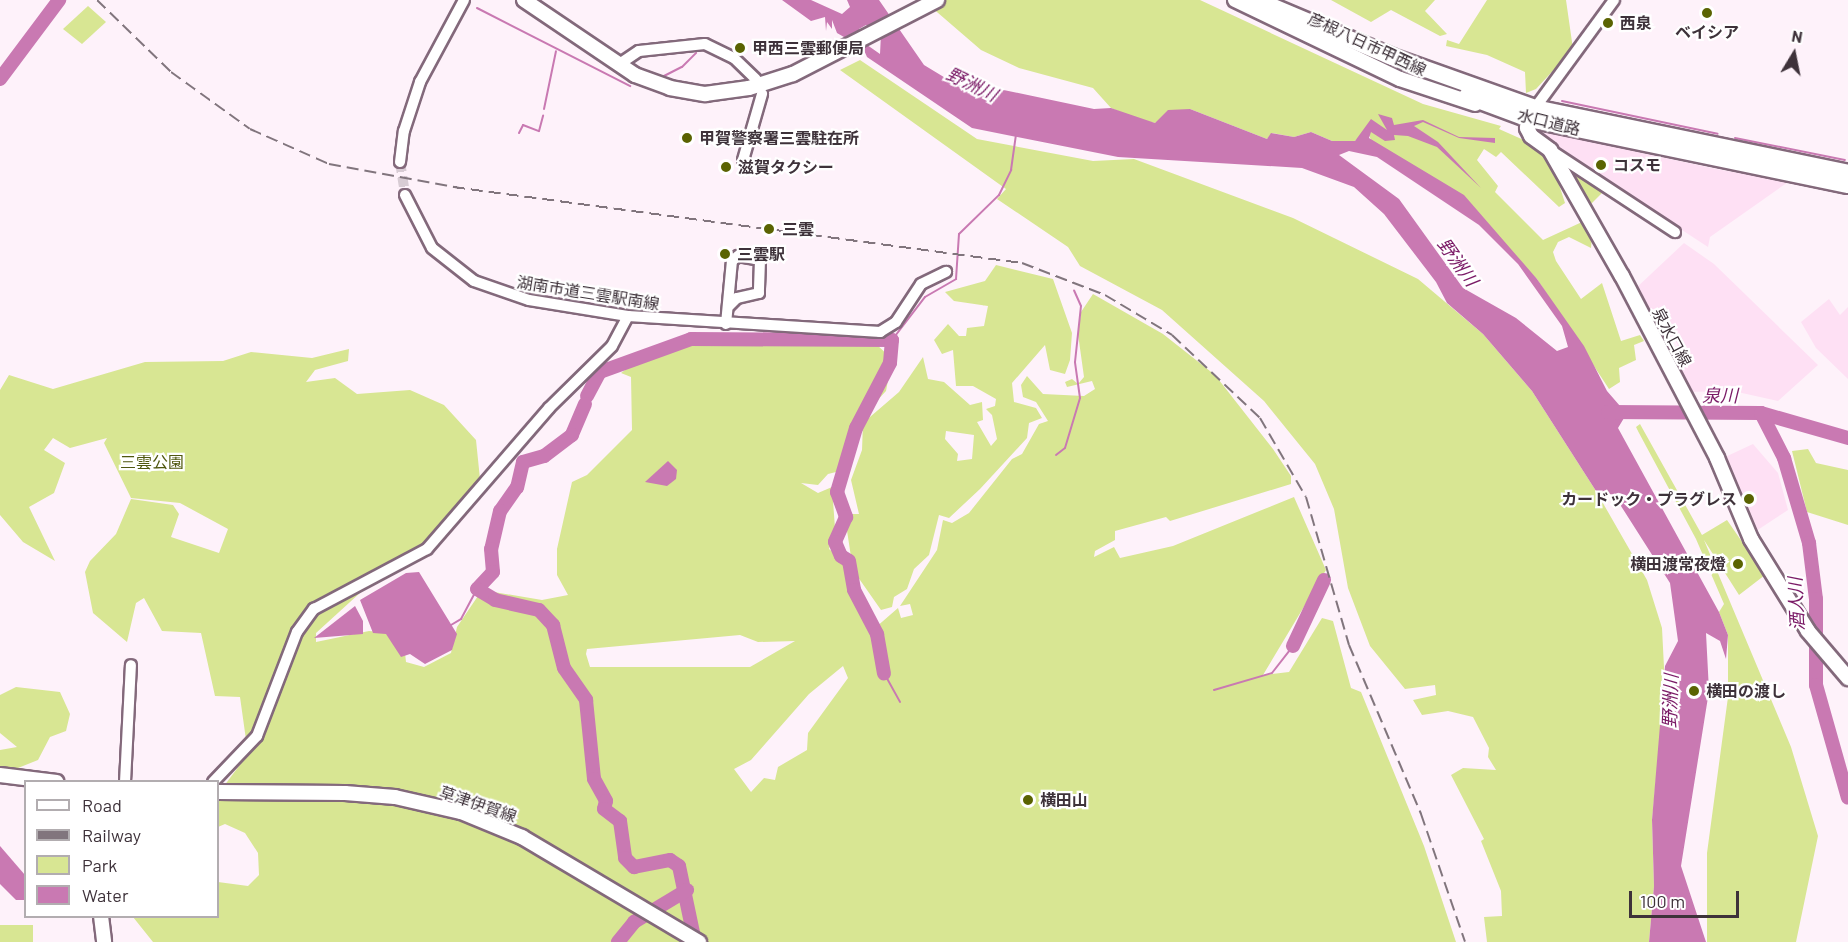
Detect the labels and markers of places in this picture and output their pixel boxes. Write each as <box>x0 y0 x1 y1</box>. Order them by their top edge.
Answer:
marker: ベイシア <box>1700 6 1714 20</box>
place label: 西泉 <box>1620 13 1652 33</box>
marker: 西泉 <box>1601 16 1615 30</box>
place label: ベイシア <box>1675 22 1739 42</box>
place label: 甲西三雲郵便局 <box>752 38 864 58</box>
marker: 甲西三雲郵便局 <box>733 41 747 55</box>
place label: 甲賀警察署三雲駐在所 <box>699 128 859 148</box>
marker: 甲賀警察署三雲駐在所 <box>680 131 694 145</box>
place label: コスモ <box>1613 155 1661 175</box>
place label: 滋賀タクシー <box>738 157 834 177</box>
marker: コスモ <box>1594 158 1608 172</box>
marker: 滋賀タクシー <box>719 160 733 174</box>
place label: 三雲 <box>782 219 814 239</box>
marker: 三雲 <box>760 220 778 238</box>
place label: 三雲駅 <box>737 244 785 264</box>
marker: 三雲駅 <box>718 247 732 261</box>
place label: カードック・プラグレス <box>1561 489 1737 509</box>
marker: カードック・プラグレス <box>1742 492 1756 506</box>
place label: 横田渡常夜燈 <box>1630 554 1726 574</box>
marker: 横田渡常夜燈 <box>1731 557 1745 571</box>
place label: 横田の渡し <box>1706 681 1786 701</box>
marker: 横田の渡し <box>1687 684 1701 698</box>
place label: 横田山 <box>1040 790 1088 810</box>
marker: 横田山 <box>1021 793 1035 807</box>

